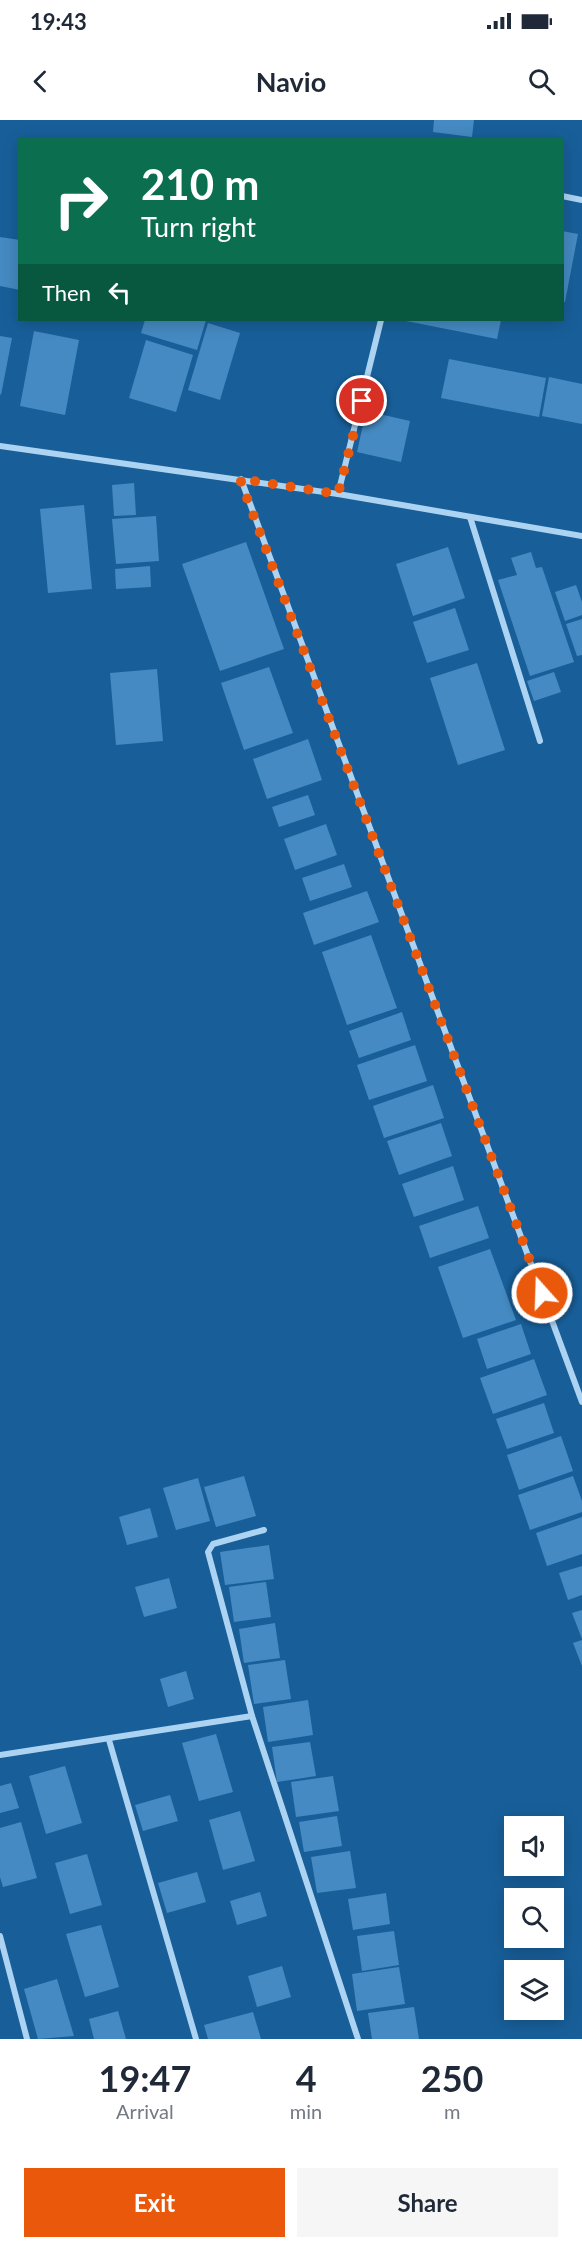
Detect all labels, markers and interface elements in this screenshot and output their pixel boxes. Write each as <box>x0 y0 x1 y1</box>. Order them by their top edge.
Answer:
text: 19:43 <box>30 8 87 35</box>
icon: back <box>24 65 57 98</box>
text: Navio <box>256 65 326 98</box>
icon: search <box>525 65 558 98</box>
text: 210 m <box>141 159 259 209</box>
icon: right <box>42 162 120 240</box>
text: Turn right <box>141 210 256 243</box>
icon: left <box>103 276 136 309</box>
text: Then <box>42 279 91 306</box>
pin <box>336 375 387 426</box>
icon: arrive <box>345 384 378 417</box>
position arrow <box>510 1261 574 1325</box>
map controls <box>504 1816 564 2020</box>
button: sound <box>504 1816 564 1876</box>
button: search <box>504 1888 564 1948</box>
button: layers <box>504 1960 564 2020</box>
text: 19:47 <box>99 2056 191 2100</box>
text: 4 <box>296 2056 317 2100</box>
text: 250 <box>421 2056 483 2100</box>
text: Arrival <box>116 2099 174 2123</box>
text: min <box>290 2099 322 2123</box>
text: m <box>444 2099 460 2123</box>
button: Exit <box>24 2168 285 2237</box>
button: Share <box>297 2168 558 2237</box>

